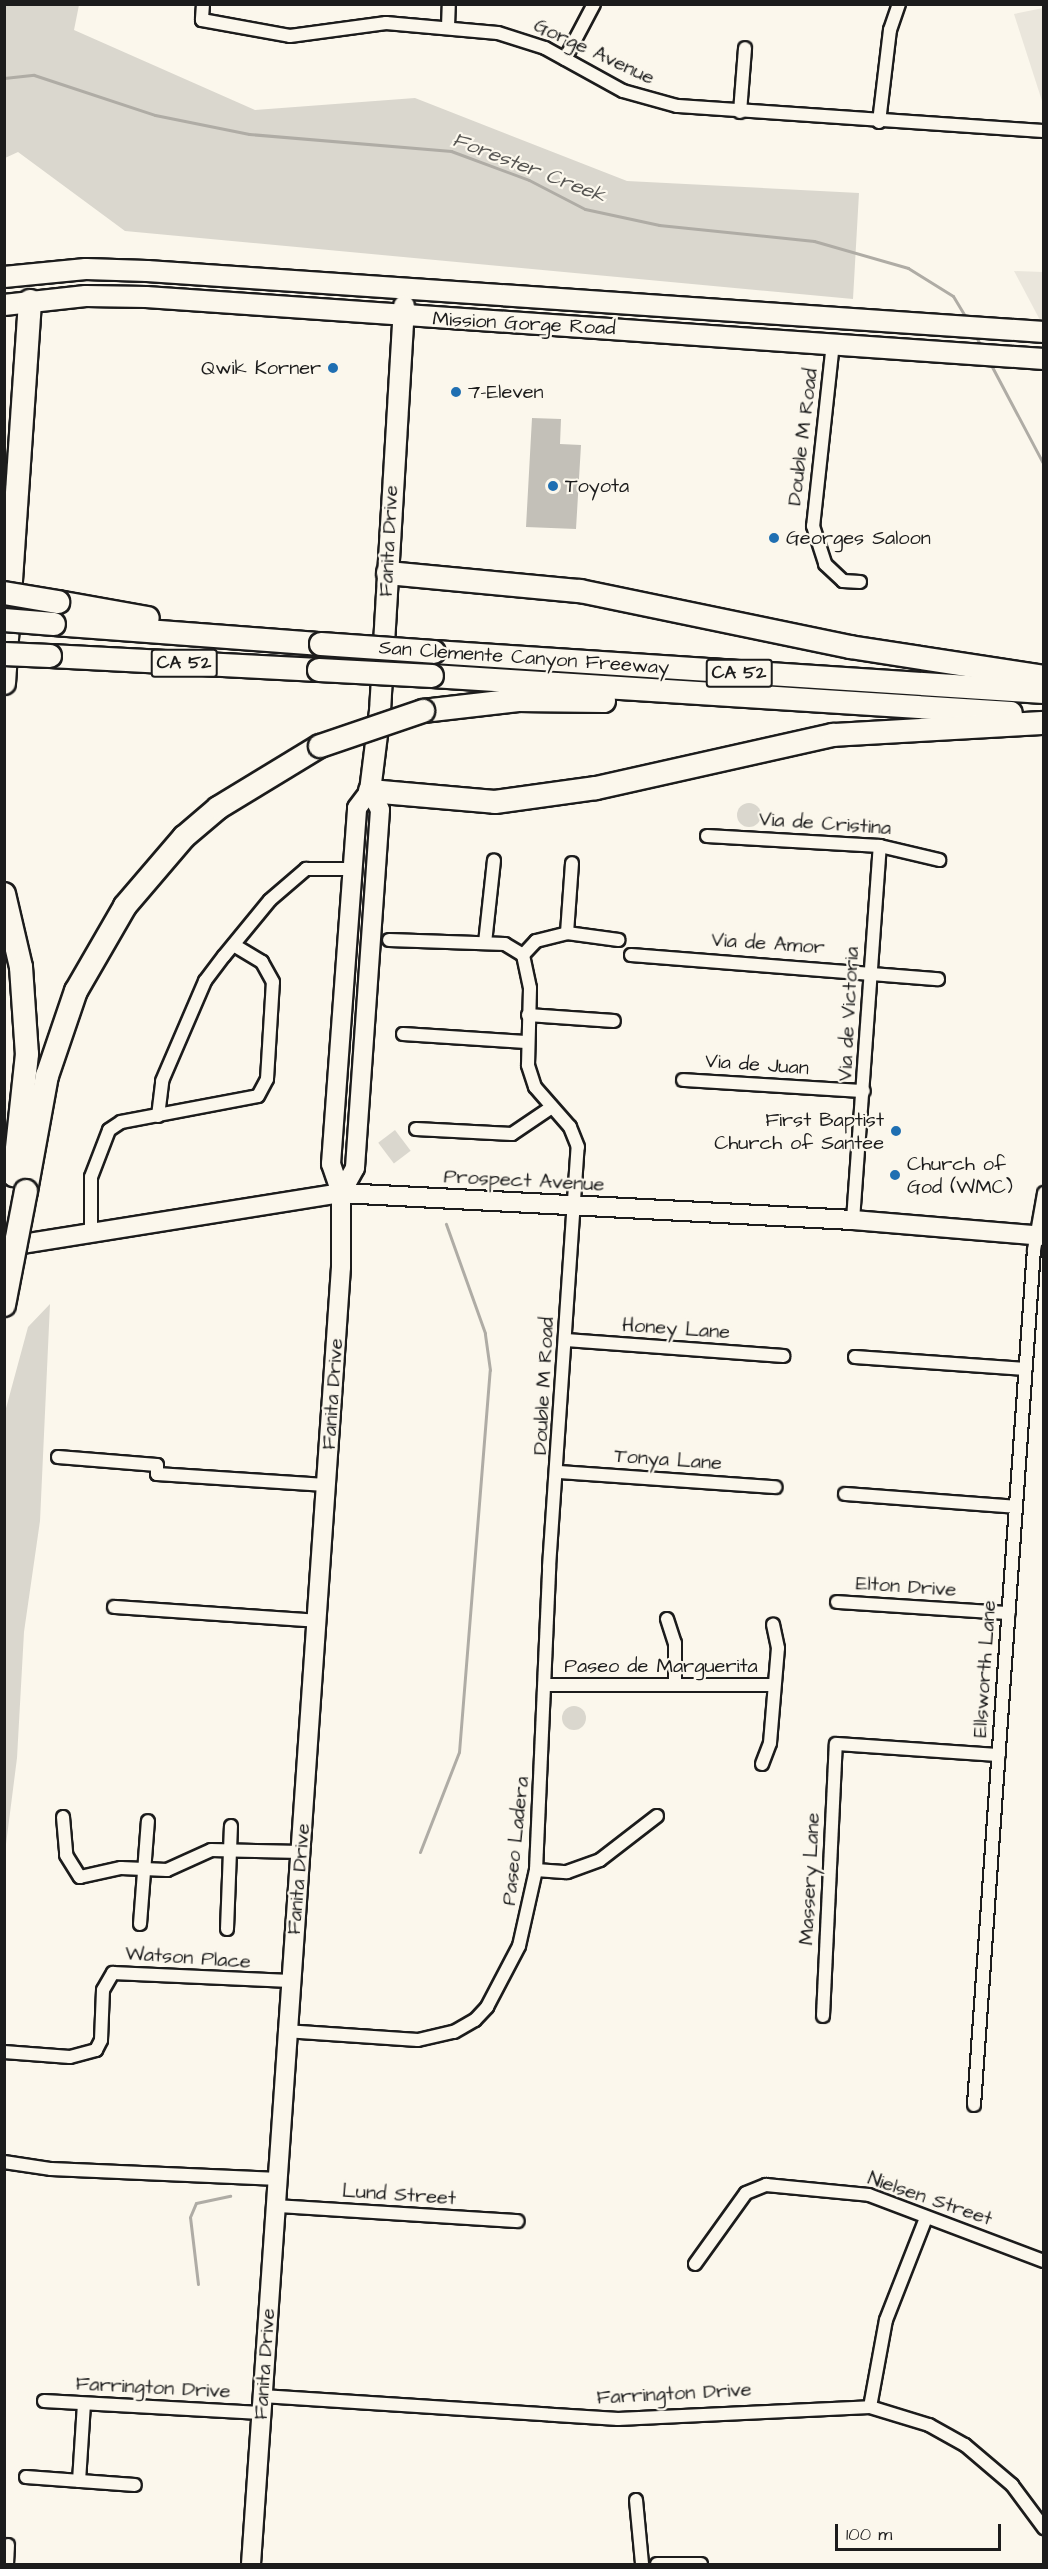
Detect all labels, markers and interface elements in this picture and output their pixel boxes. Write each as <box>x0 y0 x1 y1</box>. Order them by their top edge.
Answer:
street label: Gorge Avenue <box>530 14 658 90</box>
water label: Forester Creek <box>449 127 609 209</box>
street label: Mission Gorge Road <box>432 307 616 341</box>
place label: Qwik Korner <box>201 356 321 380</box>
marker: Qwik Korner <box>326 361 340 375</box>
street label: Double M Road <box>783 367 823 507</box>
place label: 7-Eleven <box>468 380 544 404</box>
marker: 7-Eleven <box>449 385 463 399</box>
place label: Toyota <box>565 474 629 498</box>
marker: Toyota <box>546 479 560 493</box>
street label: Fanita Drive <box>374 485 404 597</box>
place label: Georges Saloon <box>786 526 931 550</box>
marker: Georges Saloon <box>767 531 781 545</box>
street label: San Clemente Canyon Freeway <box>378 636 670 680</box>
road number: CA 52 <box>150 648 219 678</box>
road number: CA 52 <box>704 658 774 688</box>
street label: Via de Cristina <box>758 807 892 841</box>
street label: Via de Amor <box>711 928 825 960</box>
street label: Via de Victoria <box>833 946 865 1082</box>
street label: Via de Juan <box>704 1049 810 1081</box>
place label: First Baptist Church of Santee <box>714 1108 884 1155</box>
marker: First Baptist Church of Santee <box>889 1124 903 1138</box>
place label: Church of God (WMC) <box>907 1152 1013 1199</box>
street label: Prospect Avenue <box>443 1165 605 1197</box>
marker: Church of God (WMC) <box>888 1168 902 1182</box>
street label: Honey Lane <box>621 1313 731 1345</box>
street label: Double M Road <box>528 1316 560 1456</box>
street label: Fanita Drive <box>317 1338 349 1450</box>
street label: Tonya Lane <box>613 1444 723 1476</box>
street label: Elton Drive <box>855 1572 957 1602</box>
street label: Ellsworth Lane <box>968 1600 1002 1738</box>
street label: Paseo de Marguerita <box>564 1654 758 1678</box>
street label: Paseo Ladera <box>497 1775 535 1907</box>
street label: Massery Lane <box>795 1812 825 1946</box>
street label: Fanita Drive <box>282 1822 316 1936</box>
street label: Watson Place <box>124 1942 252 1974</box>
street label: Nielsen Street <box>865 2166 995 2232</box>
street label: Lund Street <box>341 2179 457 2211</box>
street label: Fanita Drive <box>249 2308 281 2420</box>
street label: Farrington Drive <box>75 2372 231 2404</box>
street label: Farrington Drive <box>596 2378 752 2410</box>
scale bar <box>838 2512 1004 2550</box>
text: 100 m <box>846 2522 892 2547</box>

